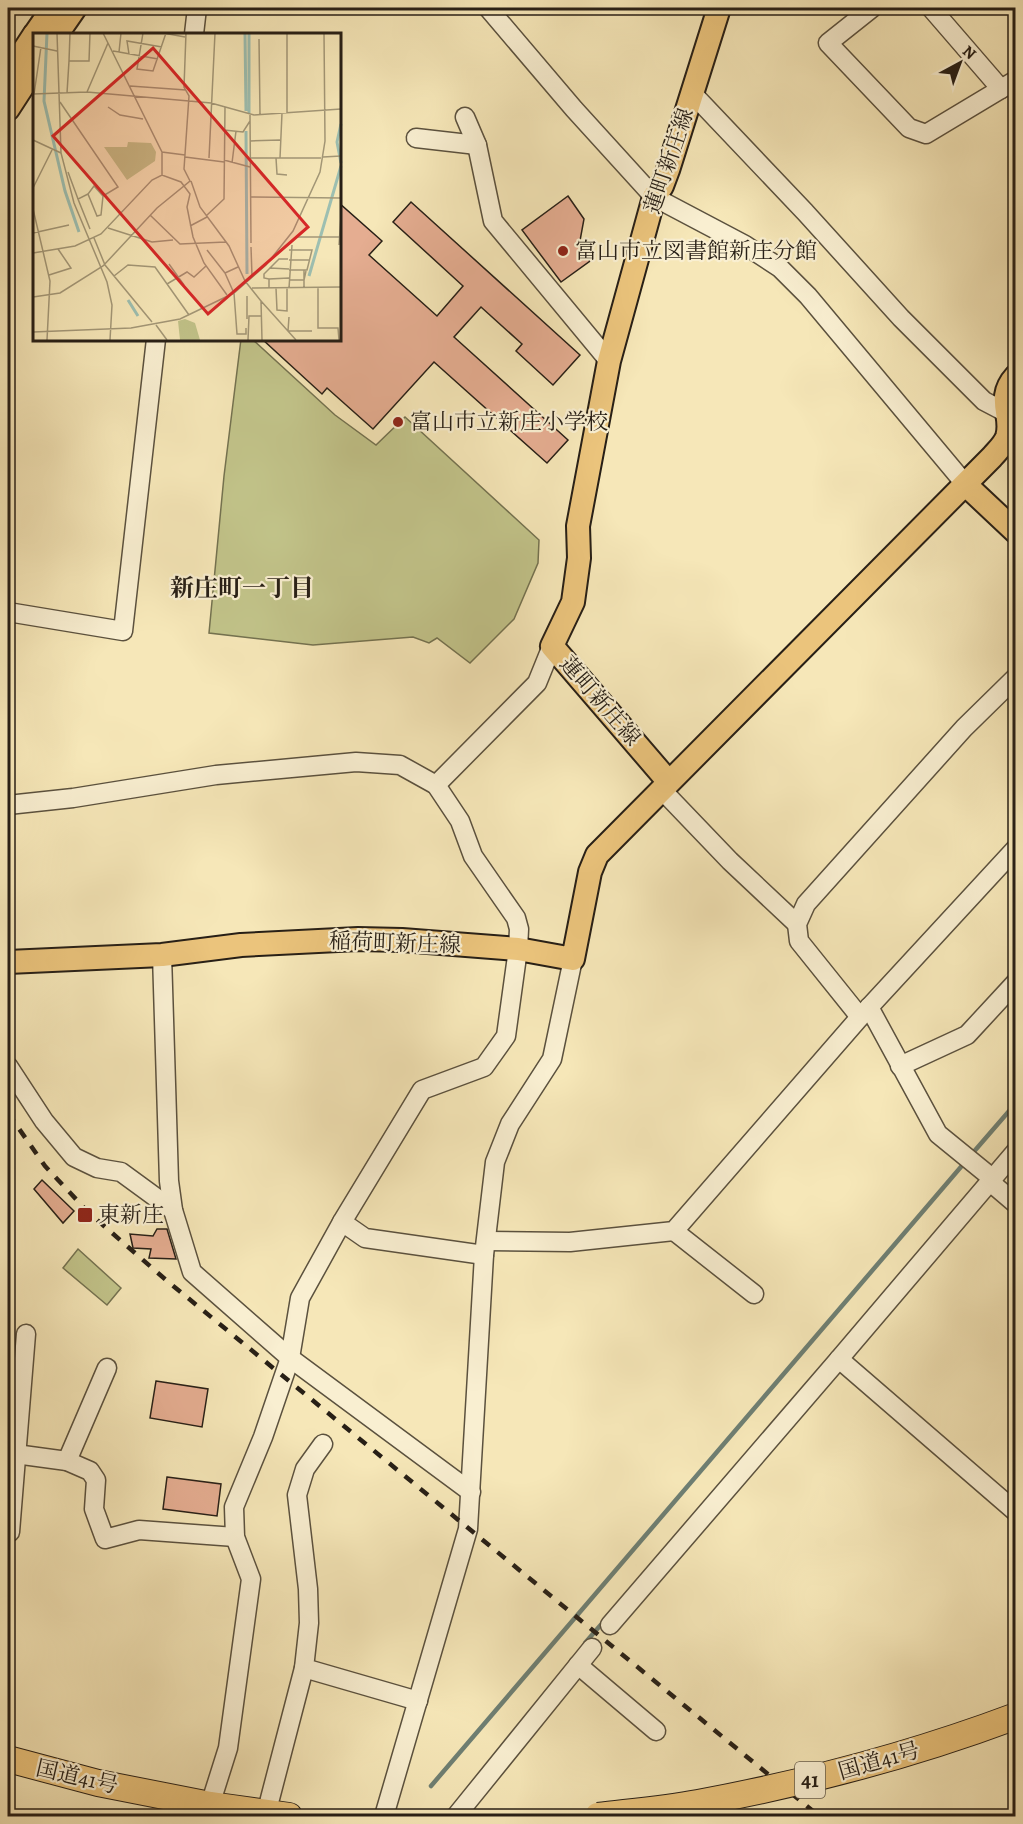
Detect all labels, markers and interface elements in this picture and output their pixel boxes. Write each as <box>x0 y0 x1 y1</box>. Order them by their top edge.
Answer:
inset map <box>33 33 340 340</box>
north arrow <box>930 33 990 93</box>
text: N <box>958 40 981 65</box>
street label: 蓮町新庄線 <box>637 104 701 218</box>
place label: 富山市立図書館新庄分館 <box>575 236 817 266</box>
marker: 富山市立図書館新庄分館 <box>556 244 570 258</box>
place label: 富山市立新庄小学校 <box>410 407 608 437</box>
marker: 富山市立新庄小学校 <box>391 415 405 429</box>
district label: 新庄町一丁目 <box>170 572 314 604</box>
street label: 蓮町新庄線 <box>553 650 647 752</box>
street label: 稲荷町新庄線 <box>329 926 461 960</box>
place label: 東新庄 <box>98 1200 164 1230</box>
marker: 東新庄 <box>76 1206 94 1224</box>
street label: 国道41号 <box>835 1735 923 1787</box>
street label: 国道41号 <box>33 1753 121 1801</box>
road number: 41 <box>795 1762 825 1798</box>

